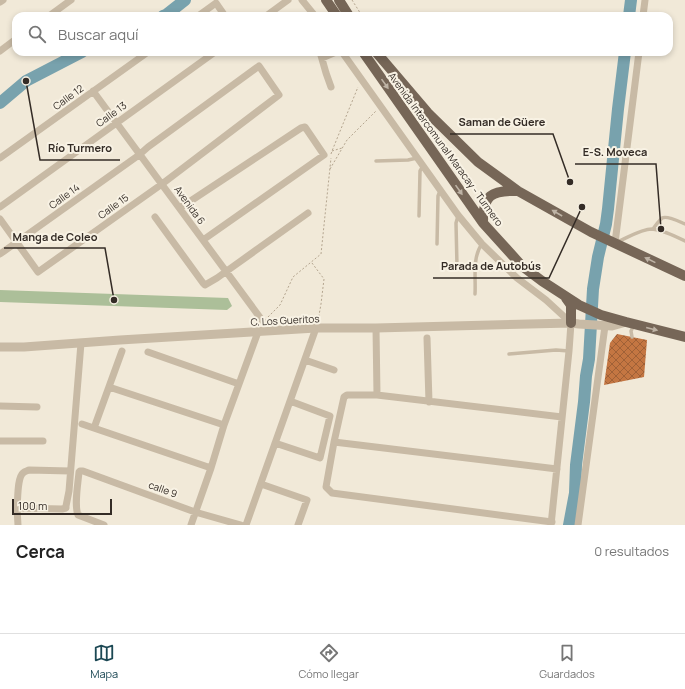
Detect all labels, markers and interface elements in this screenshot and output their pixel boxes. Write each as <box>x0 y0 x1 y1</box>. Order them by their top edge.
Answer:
search box <box>12 12 673 56</box>
icon: search <box>26 23 48 45</box>
text: Buscar aquí <box>58 24 139 45</box>
street label: Avenida Intercomunal Maracay - Turmero <box>385 69 507 229</box>
one-way arrow <box>381 79 389 89</box>
street label: Calle 12 <box>50 81 86 113</box>
street label: Calle 13 <box>93 98 129 130</box>
callout: Saman de Güere <box>450 111 553 134</box>
text: Saman de Güere <box>459 114 546 129</box>
callout: Río Turmero <box>40 137 120 160</box>
text: Río Turmero <box>48 140 112 155</box>
callout: E-S. Moveca <box>575 141 656 164</box>
text: E-S. Moveca <box>583 144 647 159</box>
street label: Calle 14 <box>46 180 82 212</box>
street label: Avenida 6 <box>171 183 209 227</box>
one-way arrow <box>455 185 463 196</box>
street label: Calle 15 <box>95 190 131 222</box>
one-way arrow <box>551 209 563 216</box>
callout: Manga de Coleo <box>4 225 105 248</box>
text: Manga de Coleo <box>13 229 98 244</box>
callout: Parada de Autobús <box>433 255 549 278</box>
one-way arrow <box>644 257 655 263</box>
text: Parada de Autobús <box>441 258 541 273</box>
street label: C. Los Gueritos <box>250 311 320 329</box>
one-way arrow <box>646 327 659 333</box>
street label: calle 9 <box>147 477 179 501</box>
scale bar <box>12 497 112 516</box>
text: 100 m <box>18 498 47 513</box>
text: Cerca <box>16 540 65 563</box>
text: 0 resultados <box>594 542 669 560</box>
tab: Mapa <box>90 642 118 681</box>
tab: Cómo llegar <box>298 642 359 681</box>
tab: Guardados <box>539 642 595 681</box>

